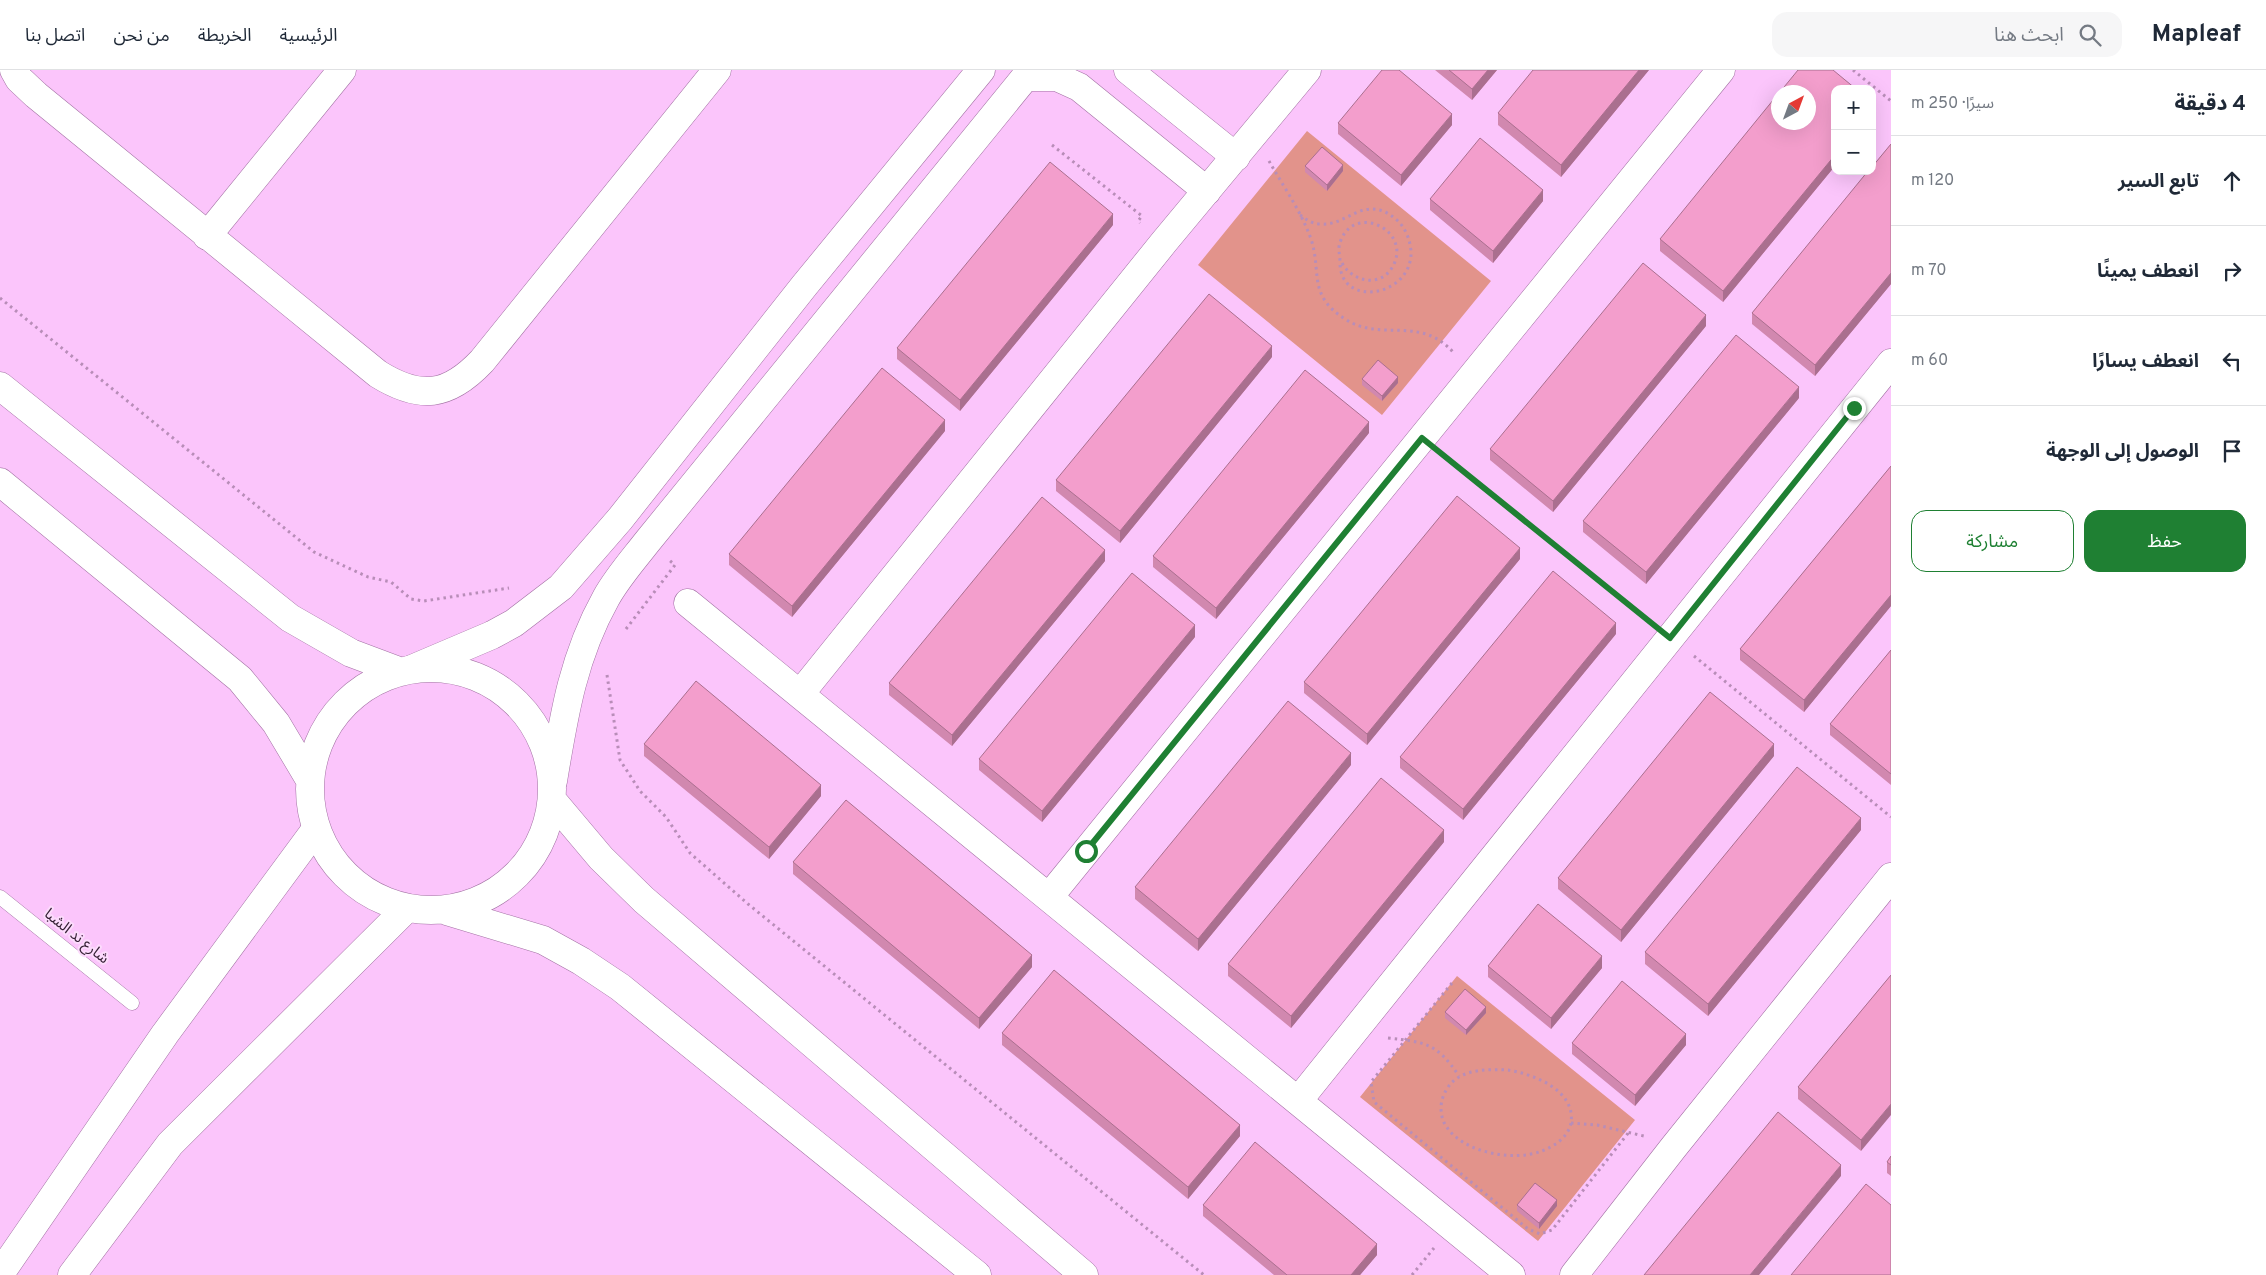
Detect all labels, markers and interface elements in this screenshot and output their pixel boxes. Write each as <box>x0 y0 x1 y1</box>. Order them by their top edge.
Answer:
search box <box>1772 12 2122 57</box>
text: Mapleaf <box>2152 20 2241 50</box>
icon: search <box>2076 21 2104 49</box>
text: ابحث هنا <box>1994 24 2064 48</box>
text: اتصل بنا <box>25 25 85 48</box>
text: من نحن <box>113 25 170 48</box>
text: الخريطة <box>198 25 252 48</box>
text: الرئيسية <box>280 25 337 48</box>
north arrow <box>1771 85 1816 130</box>
map controls <box>1831 85 1876 175</box>
button: + <box>1831 85 1876 130</box>
text: 4 دقيقة <box>2174 91 2246 118</box>
text: سيرًا · 250 m <box>1911 94 1994 114</box>
button: − <box>1831 130 1876 175</box>
icon: ahead <box>2218 167 2246 195</box>
text: تابع السير <box>2118 170 2199 194</box>
text: 120 m <box>1911 171 1954 191</box>
icon: right <box>2218 257 2246 285</box>
text: انعطف يمينًا <box>2097 260 2199 284</box>
text: 70 m <box>1911 261 1946 281</box>
icon: left <box>2218 347 2246 375</box>
text: انعطف يسارًا <box>2092 350 2199 374</box>
text: 60 m <box>1911 351 1948 371</box>
route end <box>1843 397 1866 420</box>
icon: arrive <box>2218 437 2246 465</box>
text: الوصول إلى الوجهة <box>2046 440 2199 464</box>
button: مشاركة <box>1911 510 2074 572</box>
button: حفظ <box>2084 510 2246 572</box>
route start <box>1075 840 1098 863</box>
street label: شارع ند الشبا <box>39 905 112 970</box>

